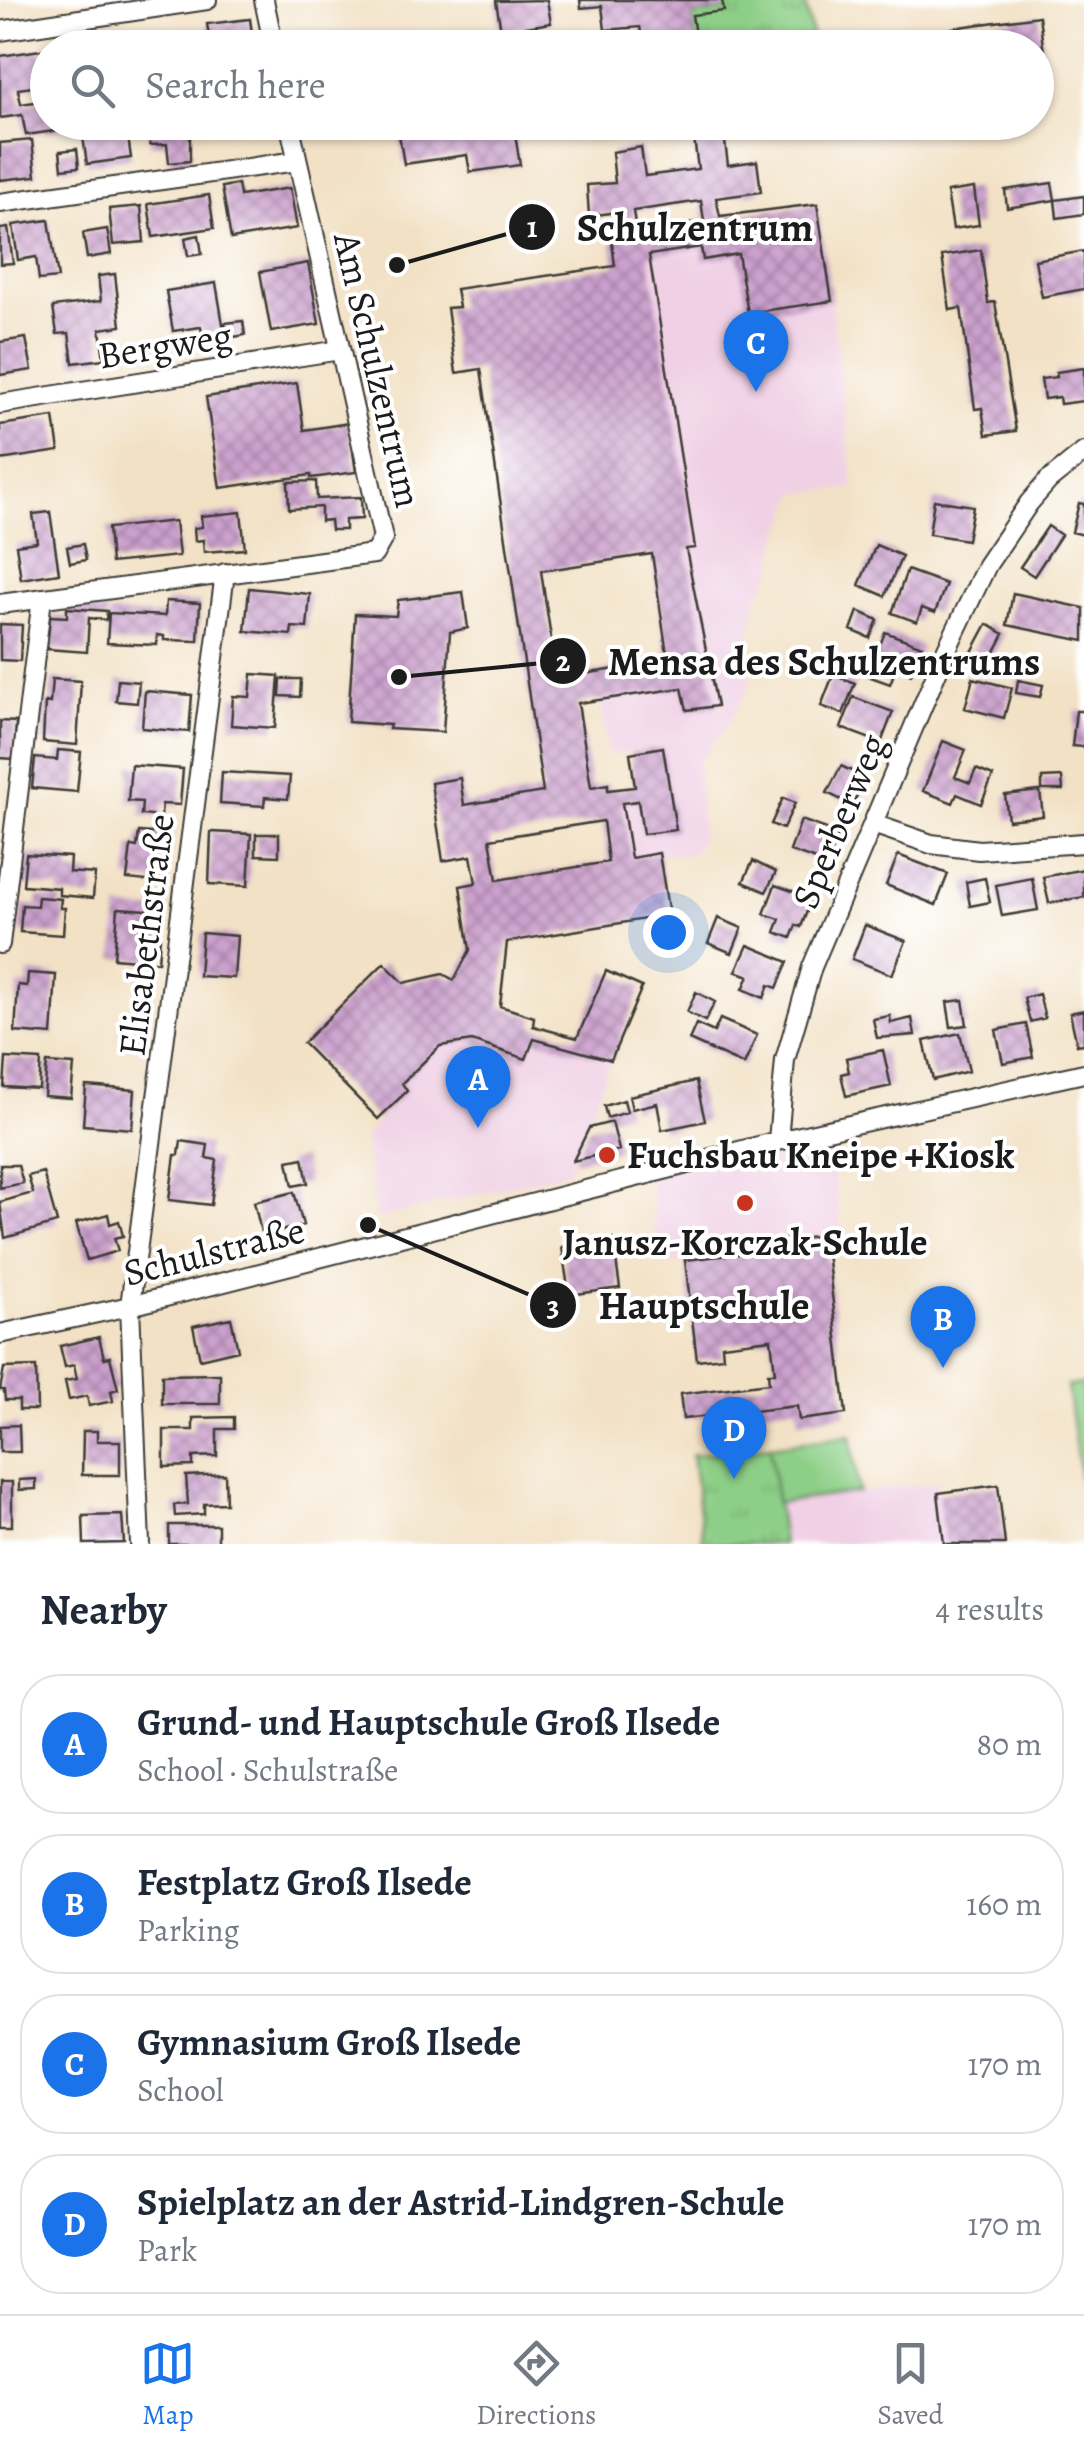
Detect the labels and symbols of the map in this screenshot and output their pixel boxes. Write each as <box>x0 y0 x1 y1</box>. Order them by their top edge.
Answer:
callout: Schulzentrum <box>507 192 833 262</box>
text: Schulzentrum <box>577 200 813 255</box>
text: 1 <box>527 207 538 247</box>
street label: Am Schulzentrum <box>321 226 435 513</box>
street label: Bergweg <box>94 309 236 381</box>
pin: C <box>724 310 788 392</box>
callout: Mensa des Schulzentrums <box>538 626 1060 696</box>
text: Mensa des Schulzentrums <box>608 634 1040 689</box>
text: 2 <box>556 641 571 681</box>
street label: Sperberweg <box>779 726 899 916</box>
street label: Elisabethstraße <box>105 811 187 1059</box>
your location <box>643 907 694 958</box>
pin: A <box>446 1046 510 1128</box>
place label: Fuchsbau Kneipe +Kiosk <box>627 1129 1015 1181</box>
marker: Fuchsbau Kneipe +Kiosk <box>596 1144 618 1166</box>
marker: Janusz-Korczak-Schule <box>734 1192 756 1214</box>
street label: Schulstraße <box>118 1203 310 1299</box>
place label: Janusz-Korczak-Schule <box>562 1216 928 1268</box>
callout: Hauptschule <box>528 1270 830 1340</box>
text: Hauptschule <box>598 1278 810 1333</box>
text: 3 <box>547 1286 559 1326</box>
pin: B <box>910 1286 976 1368</box>
pin: D <box>702 1396 766 1479</box>

